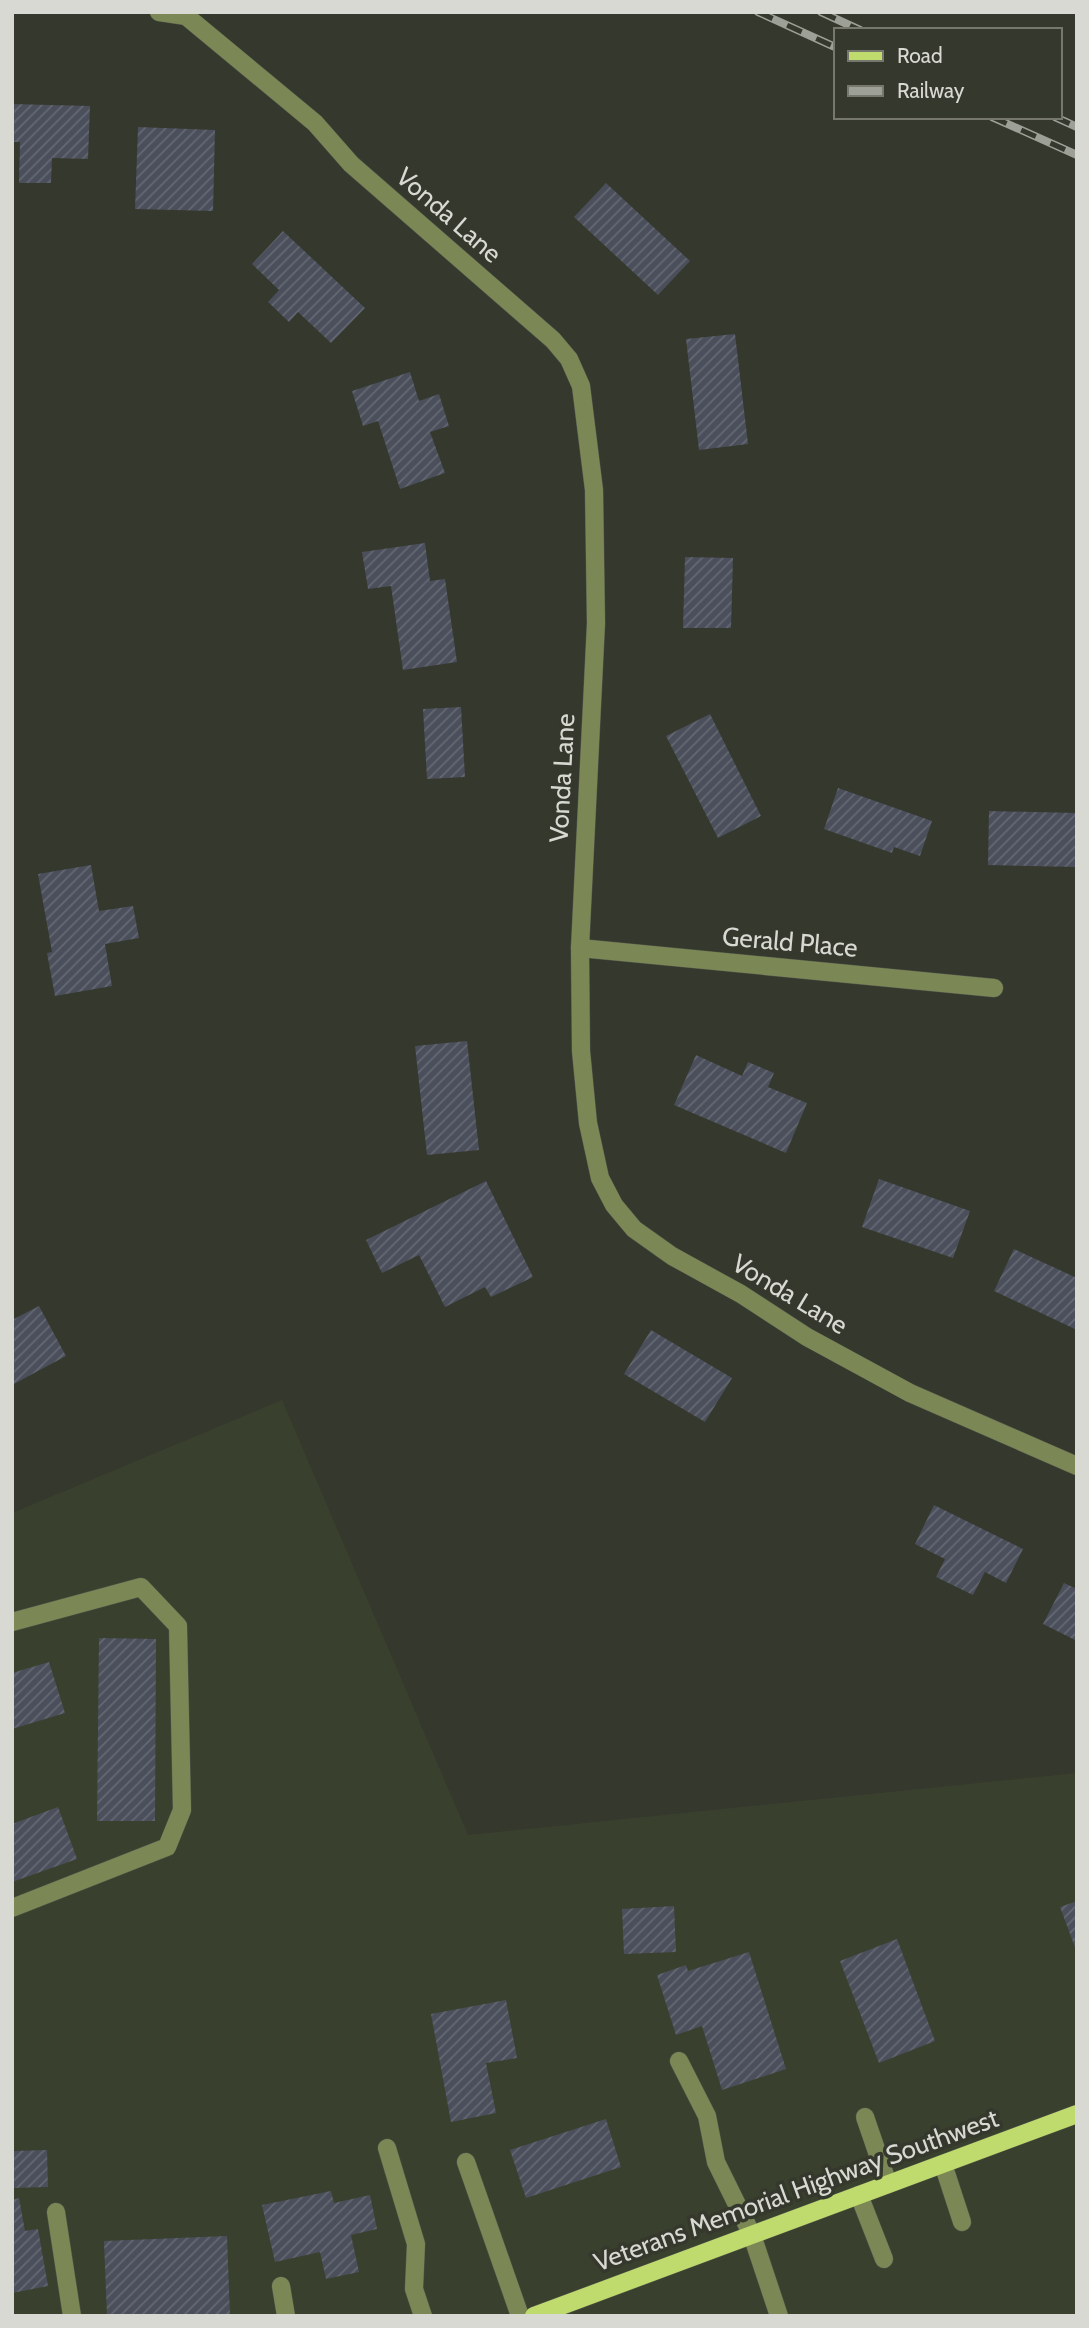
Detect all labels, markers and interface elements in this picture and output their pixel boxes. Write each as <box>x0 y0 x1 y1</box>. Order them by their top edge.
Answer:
legend <box>834 28 1061 119</box>
text: Road <box>897 43 943 68</box>
text: Railway <box>897 78 965 103</box>
street label: Vonda Lane <box>390 161 508 269</box>
street label: Vonda Lane <box>543 713 581 843</box>
street label: Gerald Place <box>721 920 859 964</box>
street label: Vonda Lane <box>726 1247 854 1341</box>
street label: Veterans Memorial Highway Southwest <box>589 2102 1003 2278</box>

